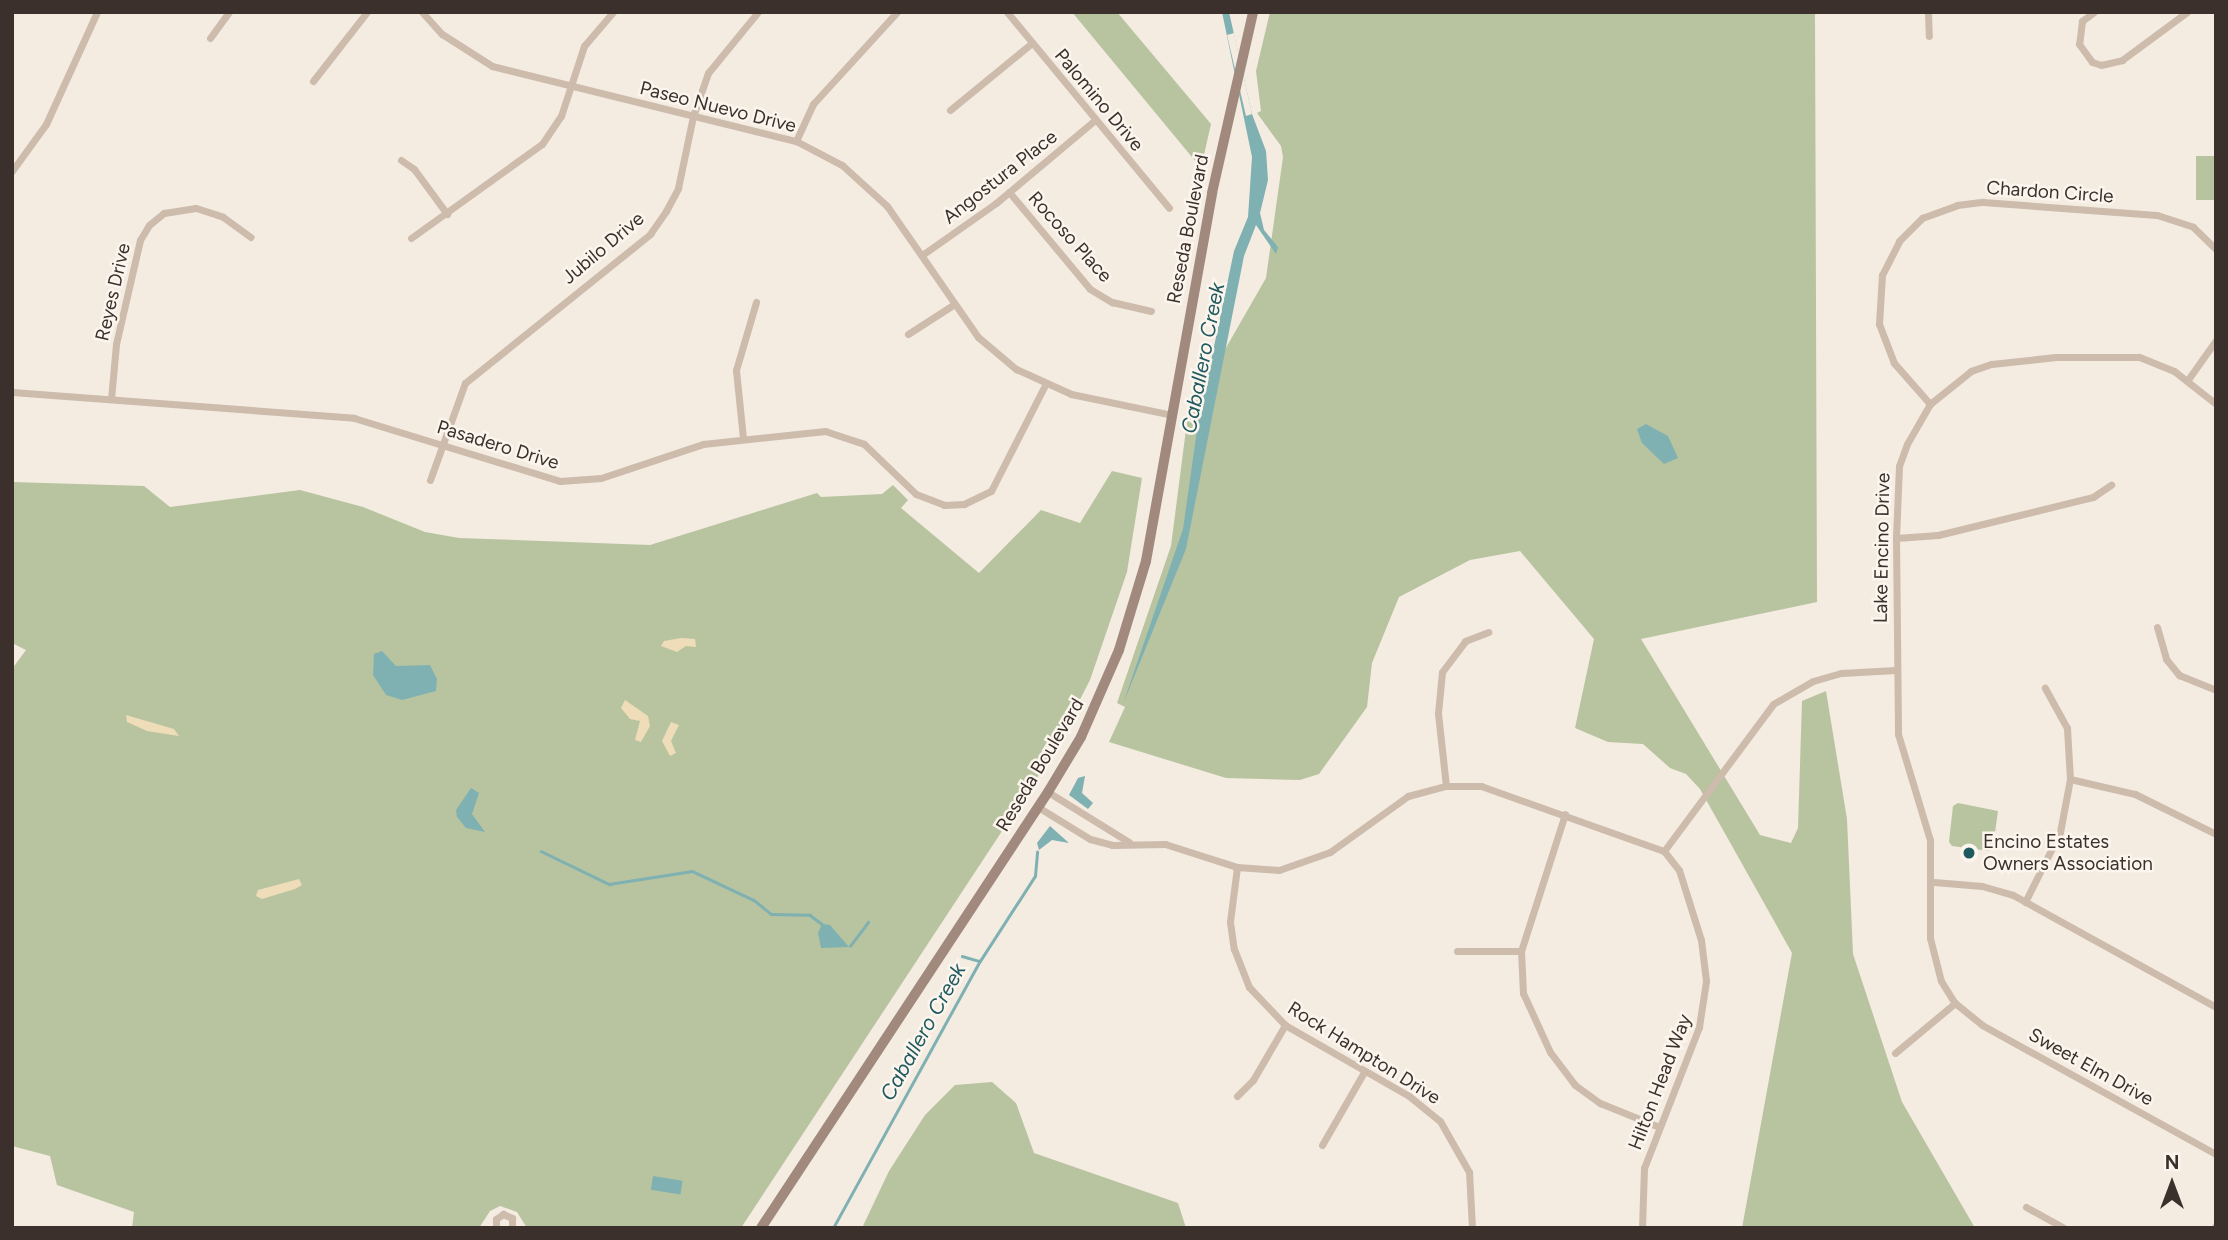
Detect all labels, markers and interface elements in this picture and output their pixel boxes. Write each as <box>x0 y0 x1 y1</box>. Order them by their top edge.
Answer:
street label: Palomino Drive <box>1050 44 1148 156</box>
street label: Paseo Nuevo Drive <box>638 77 798 137</box>
street label: Angostura Place <box>938 125 1062 229</box>
street label: Reseda Boulevard <box>1162 152 1214 306</box>
street label: Chardon Circle <box>1986 176 2114 208</box>
street label: Rocoso Place <box>1023 187 1117 287</box>
street label: Jubilo Drive <box>557 207 649 289</box>
street label: Reyes Drive <box>91 241 135 343</box>
water label: Caballero Creek <box>1176 281 1230 435</box>
street label: Pasadero Drive <box>434 416 562 474</box>
street label: Lake Encino Drive <box>1869 473 1895 623</box>
street label: Reseda Boulevard <box>991 694 1089 836</box>
place label: Encino Estates Owners Association <box>1983 831 2153 875</box>
marker: Encino Estates Owners Association <box>1961 845 1977 861</box>
water label: Caballero Creek <box>875 959 971 1105</box>
street label: Rock Hampton Drive <box>1283 997 1445 1109</box>
street label: Hilton Head Way <box>1624 1011 1696 1153</box>
street label: Sweet Elm Drive <box>2025 1023 2157 1111</box>
north arrow <box>2137 1149 2207 1219</box>
text: N <box>2165 1151 2179 1174</box>

